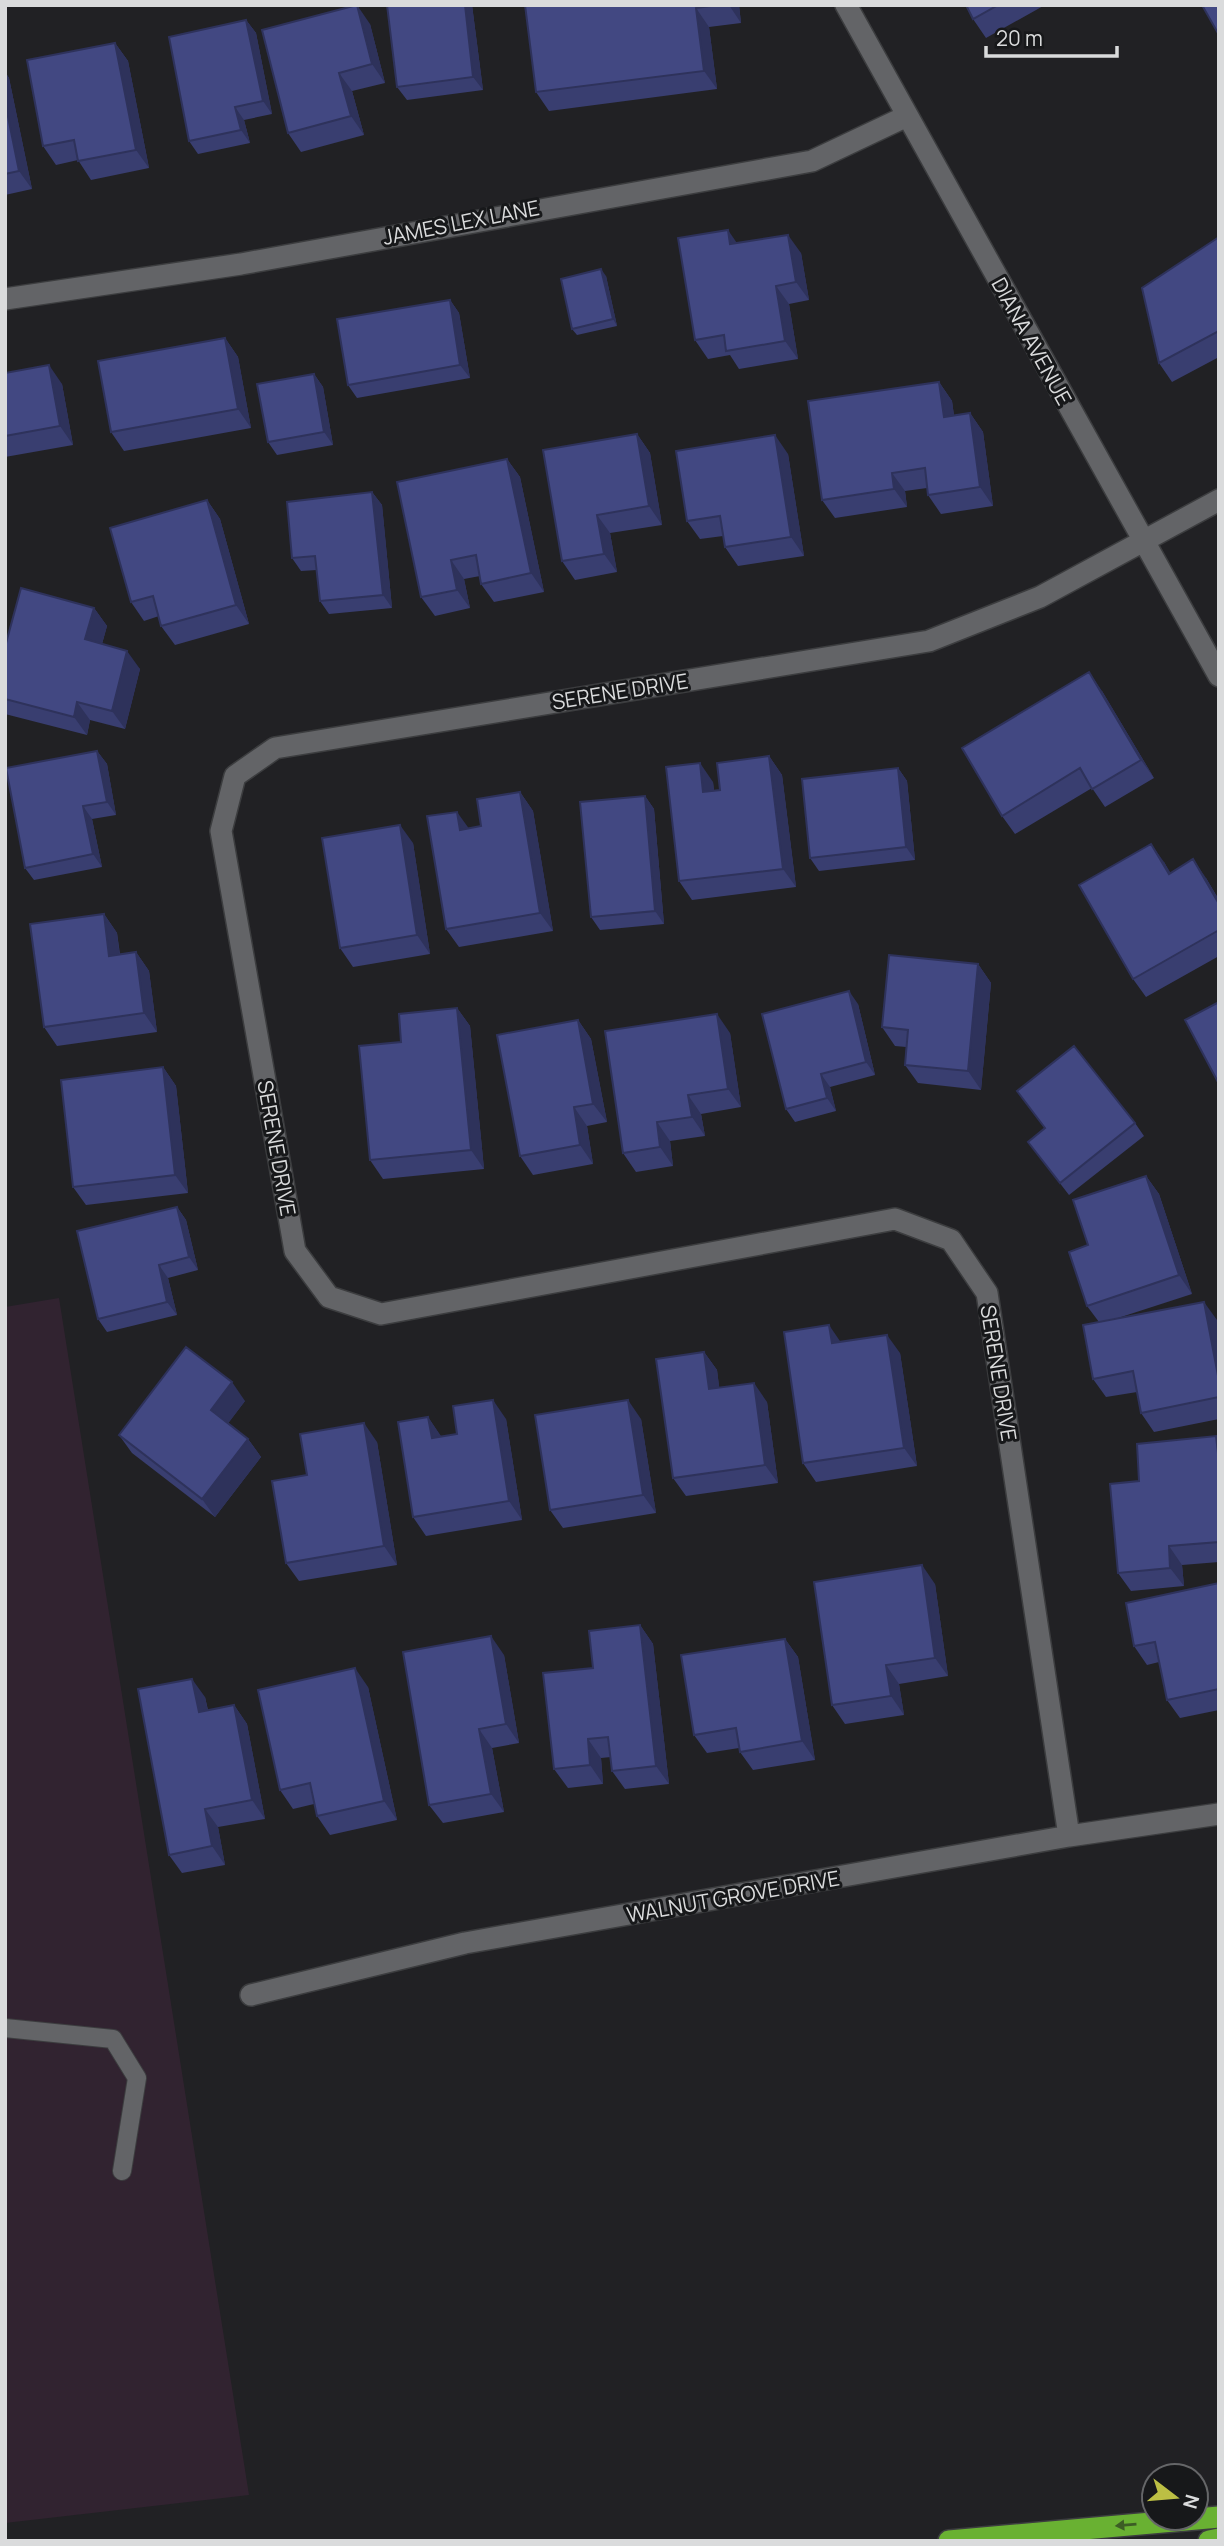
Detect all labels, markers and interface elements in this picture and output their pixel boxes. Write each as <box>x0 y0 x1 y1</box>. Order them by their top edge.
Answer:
scale bar <box>986 14 1117 58</box>
text: 20 m <box>996 24 1043 52</box>
street label: JAMES LEX LANE <box>380 193 542 251</box>
street label: DIANA AVENUE <box>985 272 1079 410</box>
street label: SERENE DRIVE <box>550 666 690 716</box>
street label: SERENE DRIVE <box>251 1078 303 1218</box>
street label: SERENE DRIVE <box>974 1303 1024 1443</box>
street label: WALNUT GROVE DRIVE <box>624 1863 842 1929</box>
north arrow <box>1140 2462 1210 2532</box>
text: N <box>1177 2492 1206 2512</box>
one-way arrow <box>1115 2520 1137 2531</box>

